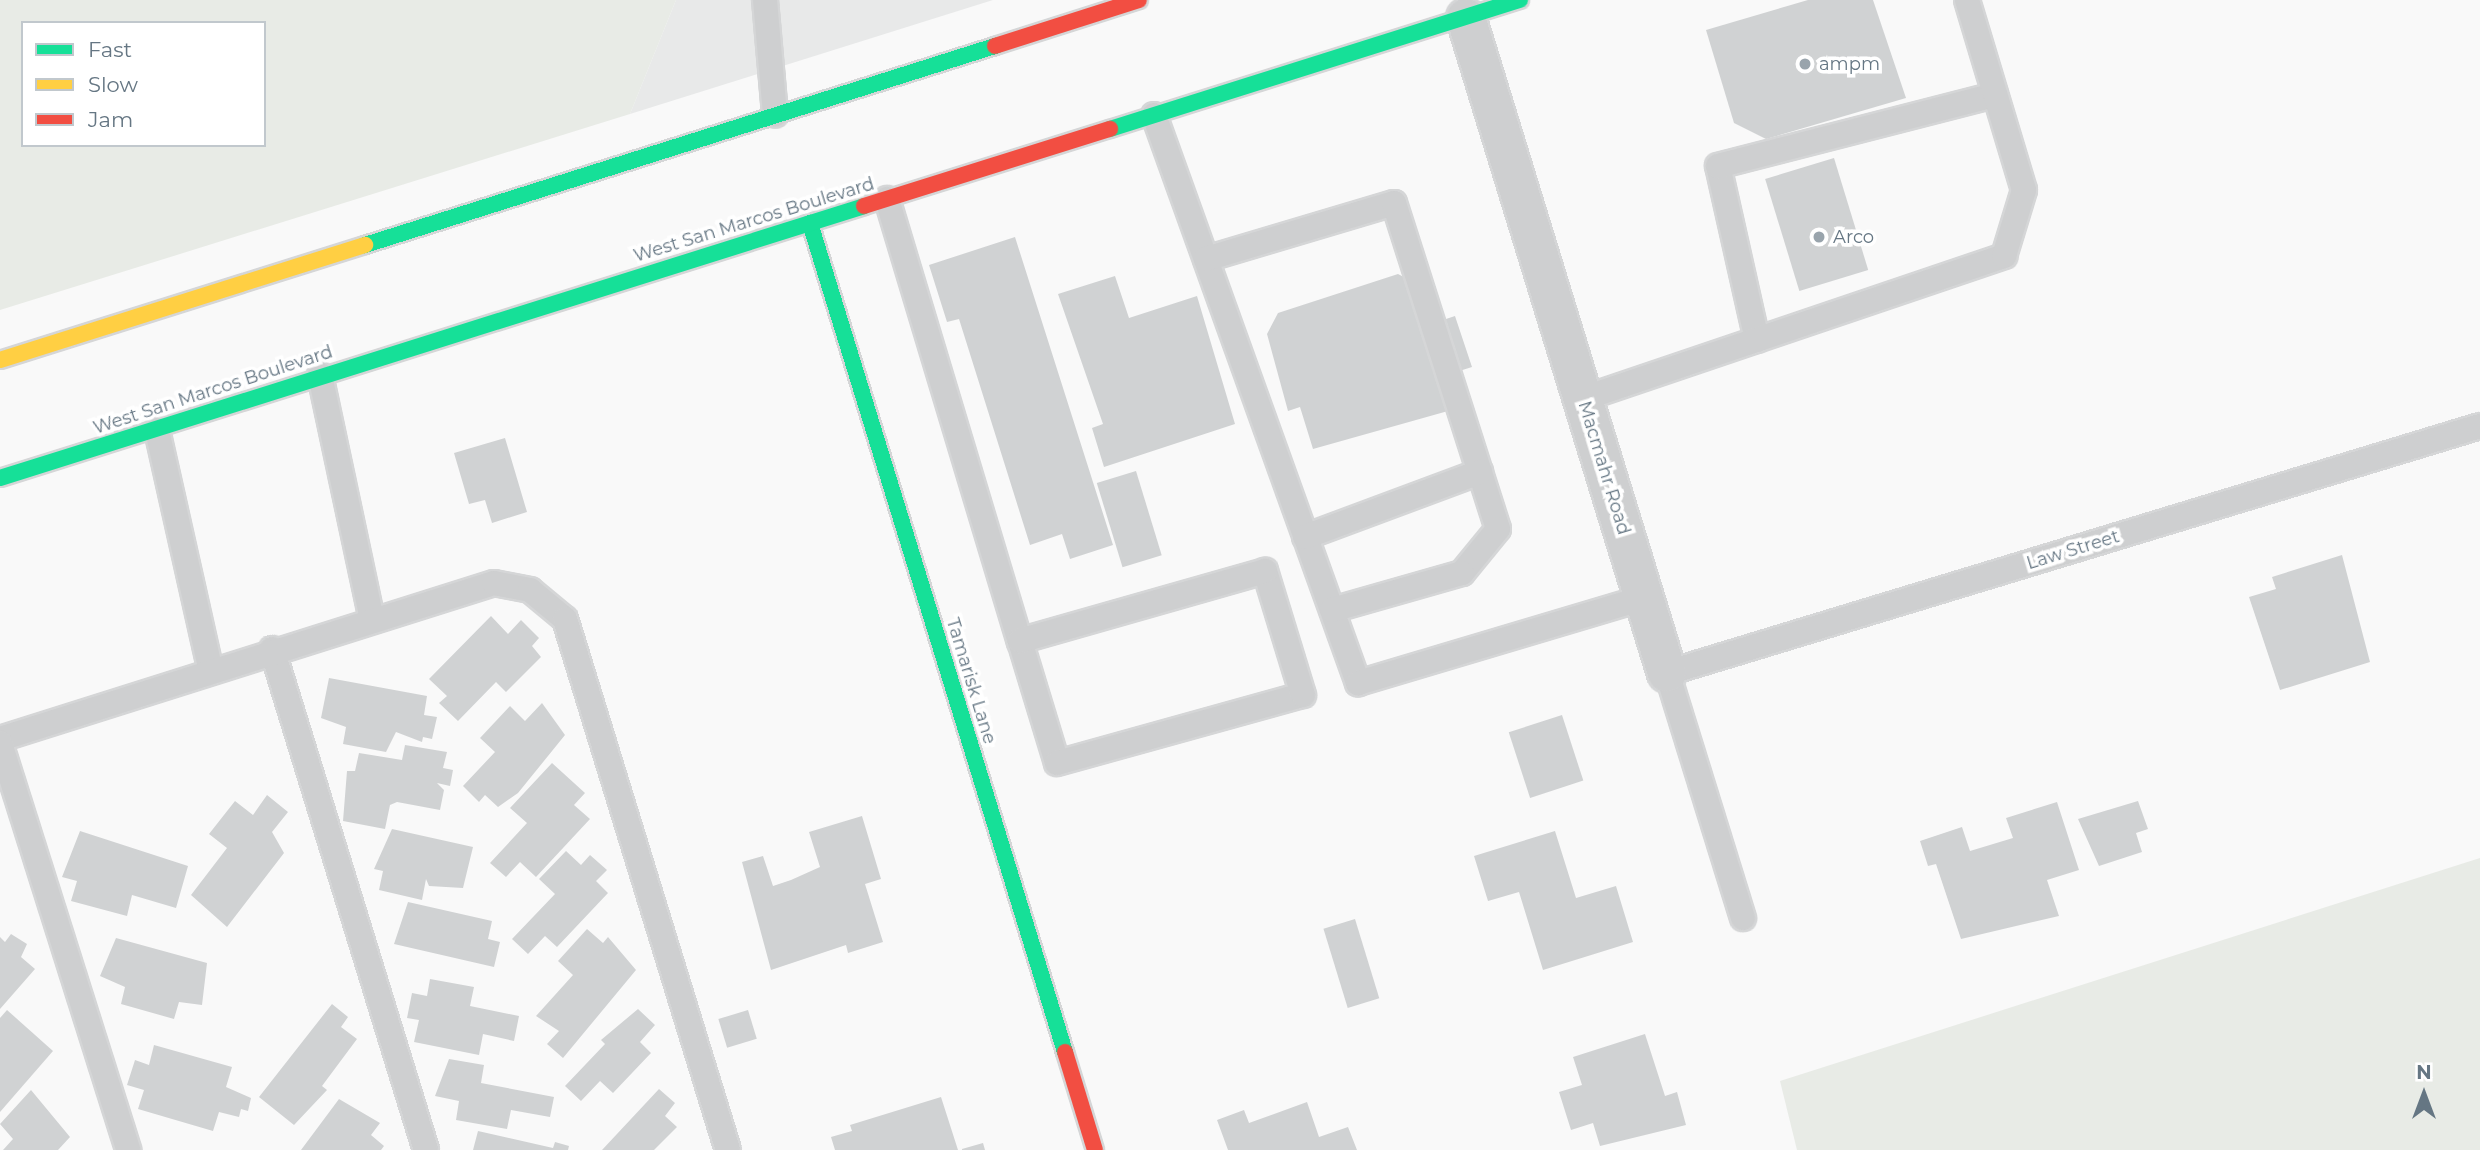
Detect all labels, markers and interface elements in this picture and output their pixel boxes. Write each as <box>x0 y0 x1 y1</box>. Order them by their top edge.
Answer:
legend <box>21 21 266 147</box>
text: Fast <box>88 37 132 62</box>
place label: ampm <box>1819 53 1880 75</box>
marker: ampm <box>1797 56 1813 72</box>
text: Slow <box>88 72 138 97</box>
text: Jam <box>88 107 133 132</box>
street label: West San Marcos Boulevard <box>631 173 877 267</box>
place label: Arco <box>1833 226 1874 248</box>
marker: Arco <box>1811 229 1827 245</box>
street label: West San Marcos Boulevard <box>91 341 335 439</box>
street label: Macmahr Road <box>1573 398 1635 538</box>
street label: Law Street <box>2024 526 2122 574</box>
street label: Tamarisk Lane <box>942 615 1000 747</box>
north arrow <box>2389 1059 2459 1129</box>
text: N <box>2416 1061 2432 1084</box>

